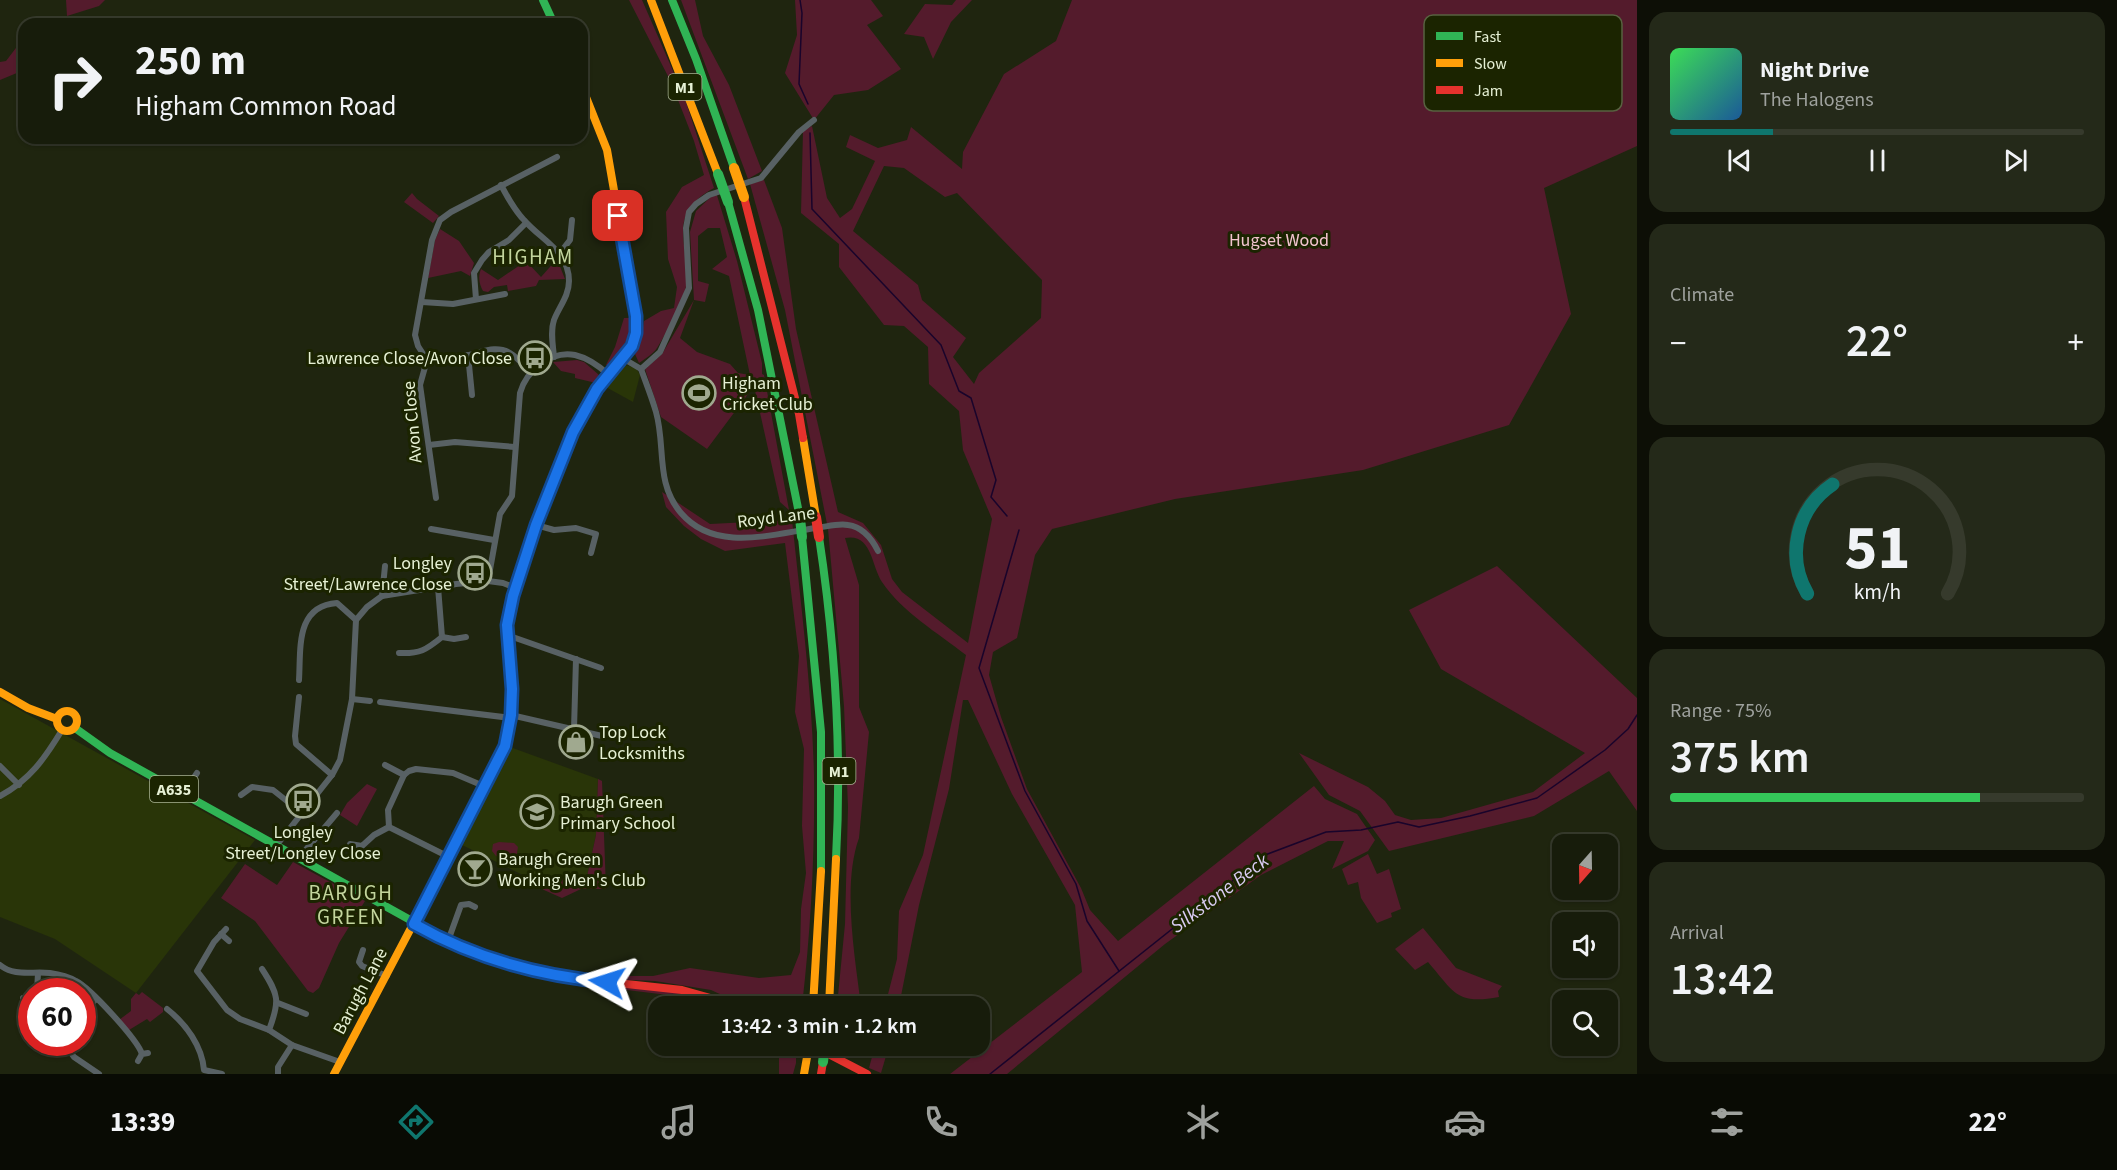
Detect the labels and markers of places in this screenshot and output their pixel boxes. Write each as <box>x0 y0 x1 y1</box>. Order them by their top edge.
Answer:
pin <box>592 190 643 241</box>
bus stop icon: Lawrence Close/Avon Close <box>517 340 553 376</box>
place label: Lawrence Close/Avon Close <box>307 346 512 371</box>
place label: Higham Cricket Club <box>722 371 813 417</box>
sports icon: Higham Cricket Club <box>681 375 717 411</box>
place label: Longley Street/Lawrence Close <box>283 551 453 597</box>
bus stop icon: Longley Street/Lawrence Close <box>457 555 493 591</box>
place label: Top Lock Locksmiths <box>599 720 685 766</box>
shop icon: Top Lock Locksmiths <box>558 724 594 760</box>
bus stop icon: Longley Street/Longley Close <box>285 783 321 819</box>
place label: Barugh Green Primary School <box>560 790 675 836</box>
school or university icon: Barugh Green Primary School <box>519 794 555 830</box>
place label: Longley Street/Longley Close <box>225 820 381 866</box>
place label: Barugh Green Working Men's Club <box>498 847 646 893</box>
bar icon: Barugh Green Working Men's Club <box>457 851 493 887</box>

